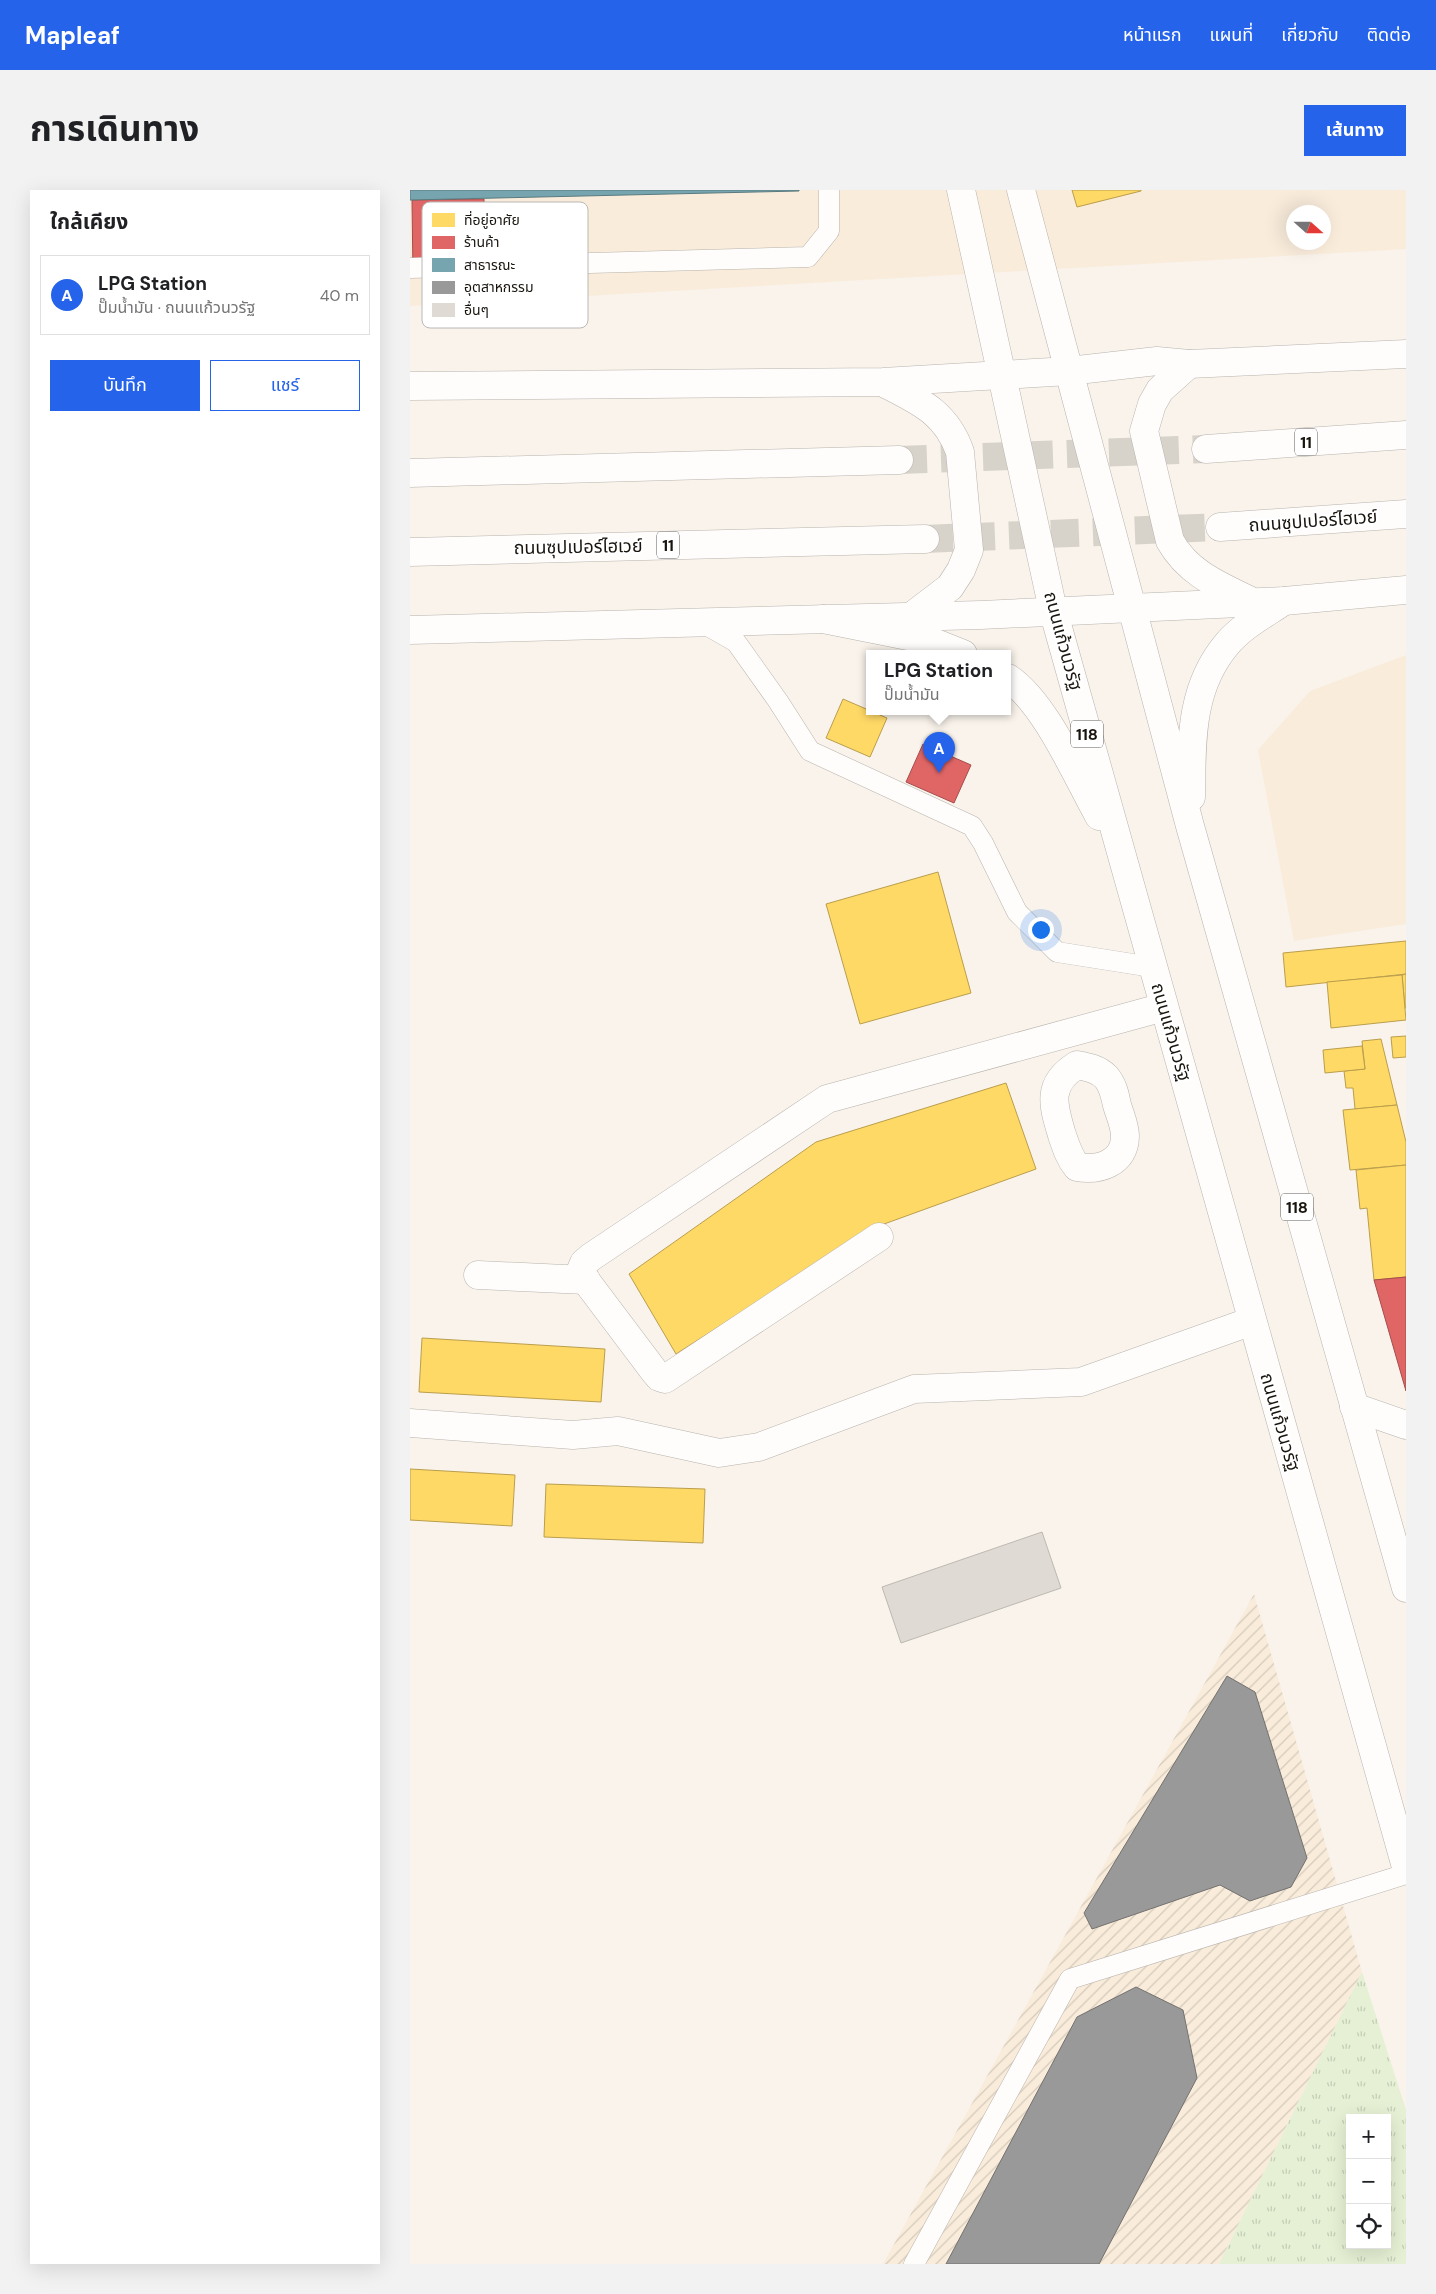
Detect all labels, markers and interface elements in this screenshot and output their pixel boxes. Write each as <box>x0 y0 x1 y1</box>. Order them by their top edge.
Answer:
text: Mapleaf <box>25 20 120 51</box>
text: หน้าแรก <box>1123 23 1181 47</box>
text: แผนที่ <box>1209 23 1253 47</box>
text: เกี่ยวกับ <box>1281 23 1339 47</box>
text: ติดต่อ <box>1367 23 1411 47</box>
button: เส้นทาง <box>1304 105 1406 156</box>
text: การเดินทาง <box>30 106 199 152</box>
legend <box>422 202 588 328</box>
north arrow <box>1286 205 1331 250</box>
text: ใกล้เคียง <box>50 208 128 236</box>
text: ที่อยู่อาศัย <box>464 210 520 229</box>
text: ร้านค้า <box>464 233 499 251</box>
text: สาธารณะ <box>464 256 516 274</box>
text: LPG Station <box>98 271 207 296</box>
text: อุตสาหกรรม <box>464 278 534 296</box>
text: A <box>61 285 73 306</box>
text: 40 m <box>320 285 359 306</box>
text: ปั๊มน้ำมัน · ถนนแก้วนวรัฐ <box>98 297 255 318</box>
text: อื่นๆ <box>464 300 489 319</box>
button: บันทึก <box>50 360 200 411</box>
button: แชร์ <box>210 360 360 411</box>
road number: 11 <box>1295 428 1317 456</box>
street label: ถนนซุปเปอร์ไฮเวย์ <box>1248 505 1378 537</box>
road number: 11 <box>657 532 679 558</box>
street label: ถนนซุปเปอร์ไฮเวย์ <box>513 534 643 560</box>
street label: ถนนแก้วนวรัฐ <box>1038 589 1088 693</box>
popup <box>866 650 1011 715</box>
text: LPG Station <box>884 658 993 683</box>
text: ปั๊มน้ำมัน <box>884 684 939 705</box>
road number: 118 <box>1071 720 1103 748</box>
pin: A <box>923 732 955 773</box>
your location <box>1028 917 1054 943</box>
street label: ถนนแก้วนวรัฐ <box>1146 980 1197 1084</box>
road number: 118 <box>1281 1194 1313 1220</box>
street label: ถนนแก้วนวรัฐ <box>1255 1370 1306 1474</box>
map controls <box>1346 2114 1391 2249</box>
button: + <box>1346 2114 1391 2159</box>
button: − <box>1346 2159 1391 2204</box>
button: locate <box>1346 2204 1391 2249</box>

